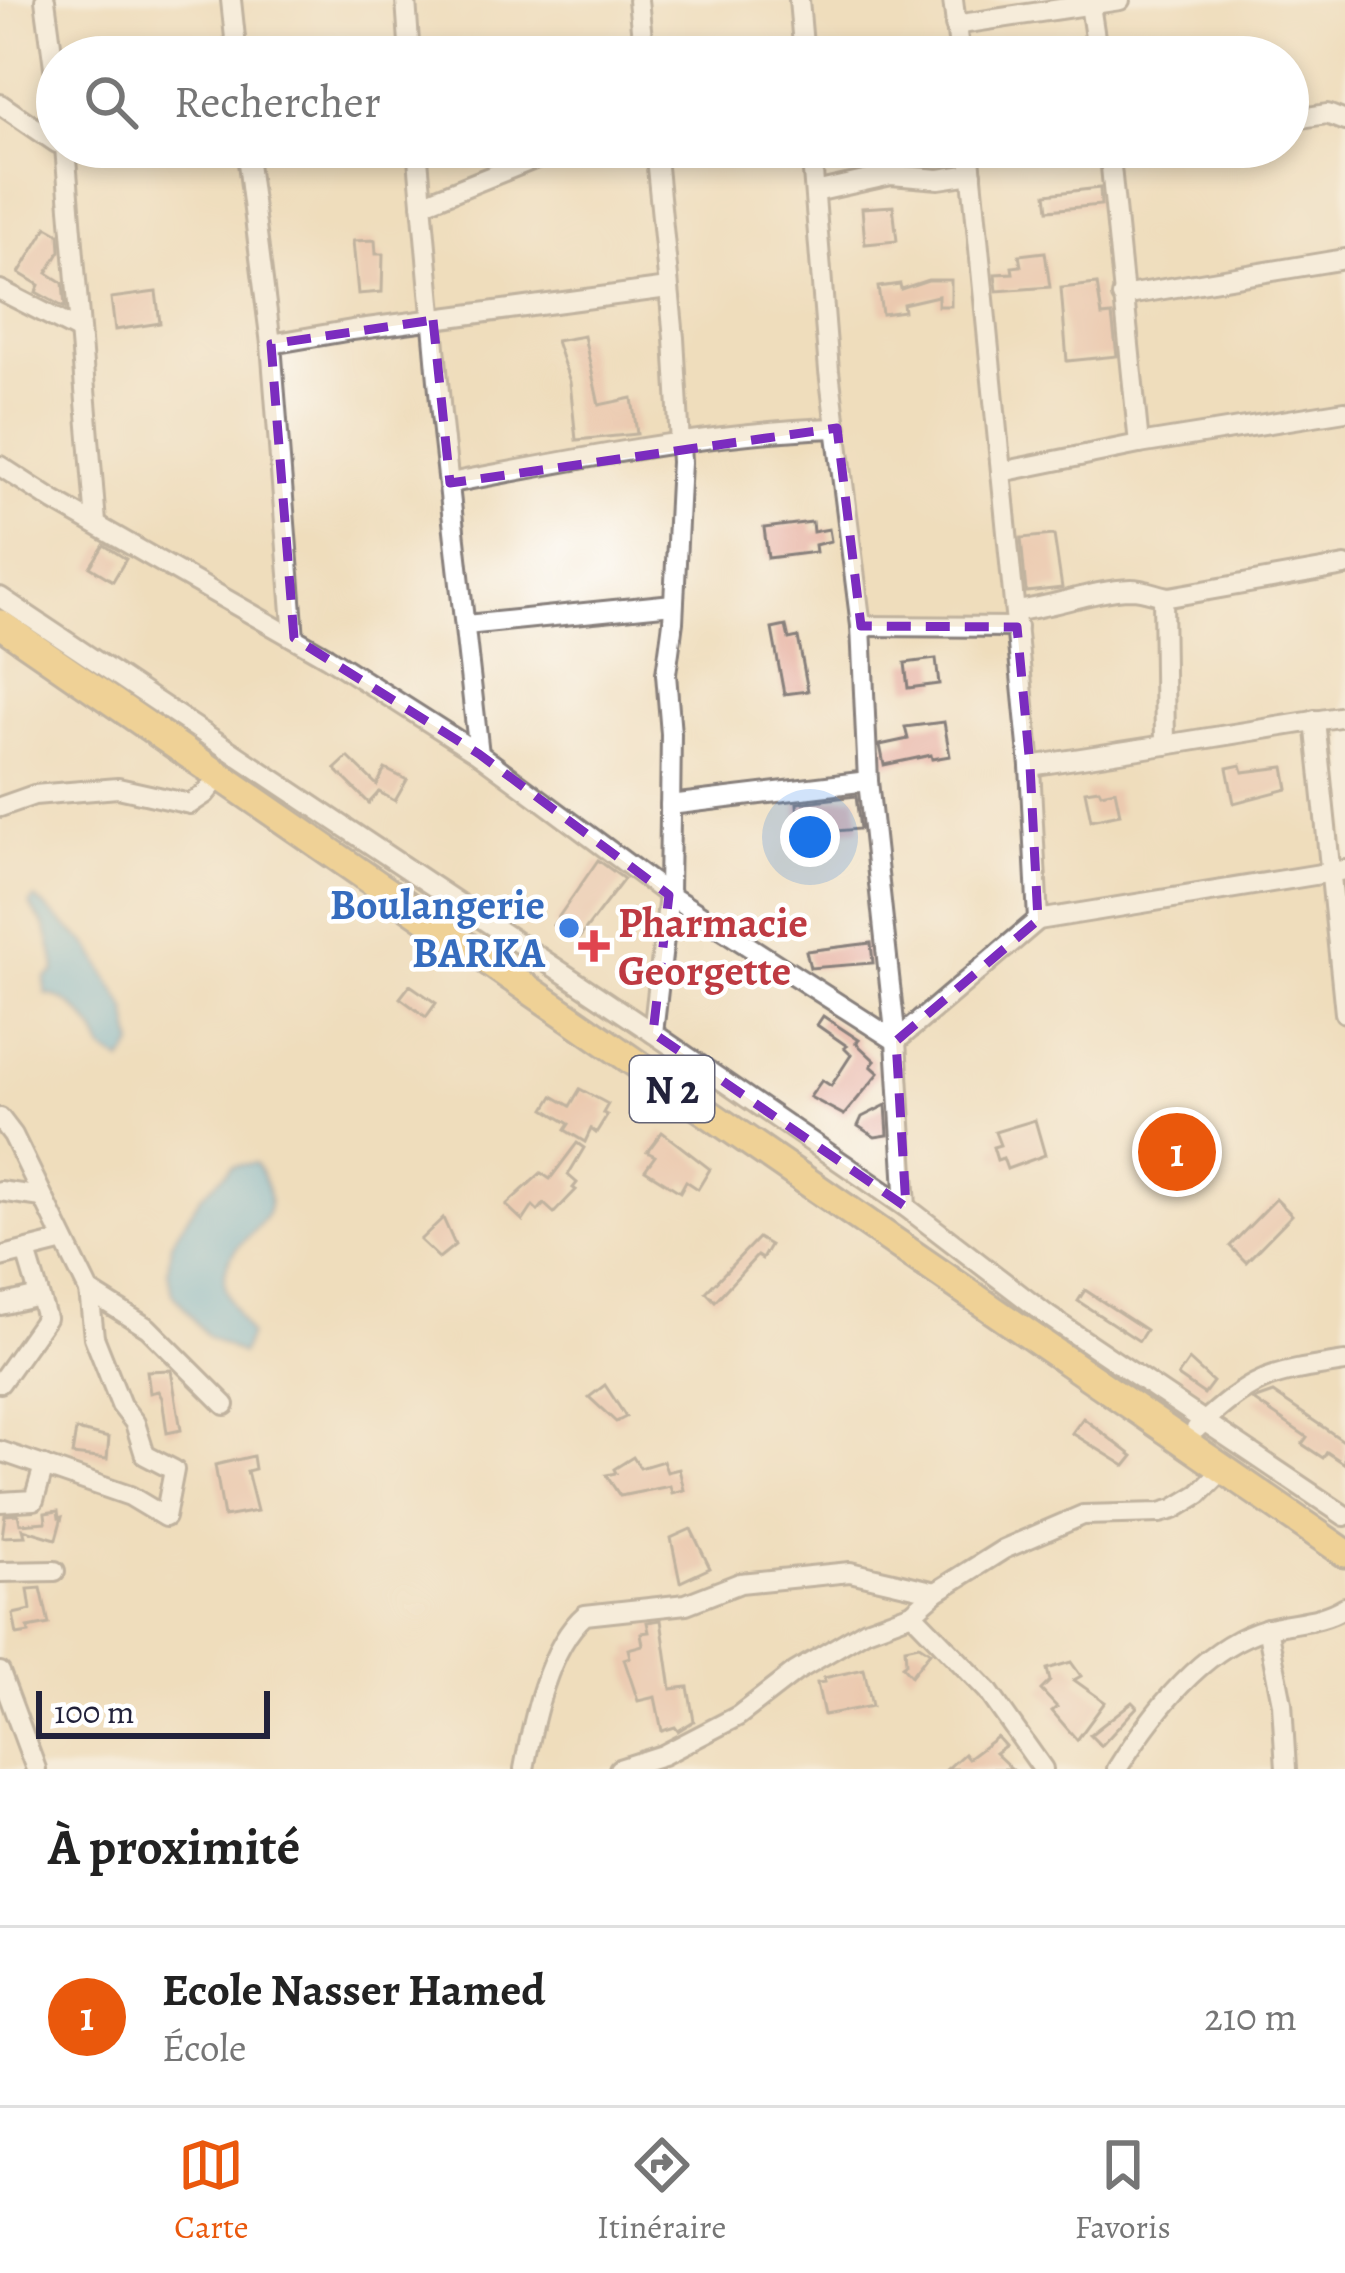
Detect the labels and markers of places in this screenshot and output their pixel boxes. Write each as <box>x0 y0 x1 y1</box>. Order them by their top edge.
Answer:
place label: Boulangerie BARKA <box>330 876 546 981</box>
place label: Pharmacie Georgette <box>618 894 808 999</box>
marker: Boulangerie BARKA <box>556 915 582 941</box>
marker: Pharmacie Georgette <box>581 933 607 959</box>
pin: 1 <box>1138 1107 1216 1197</box>

